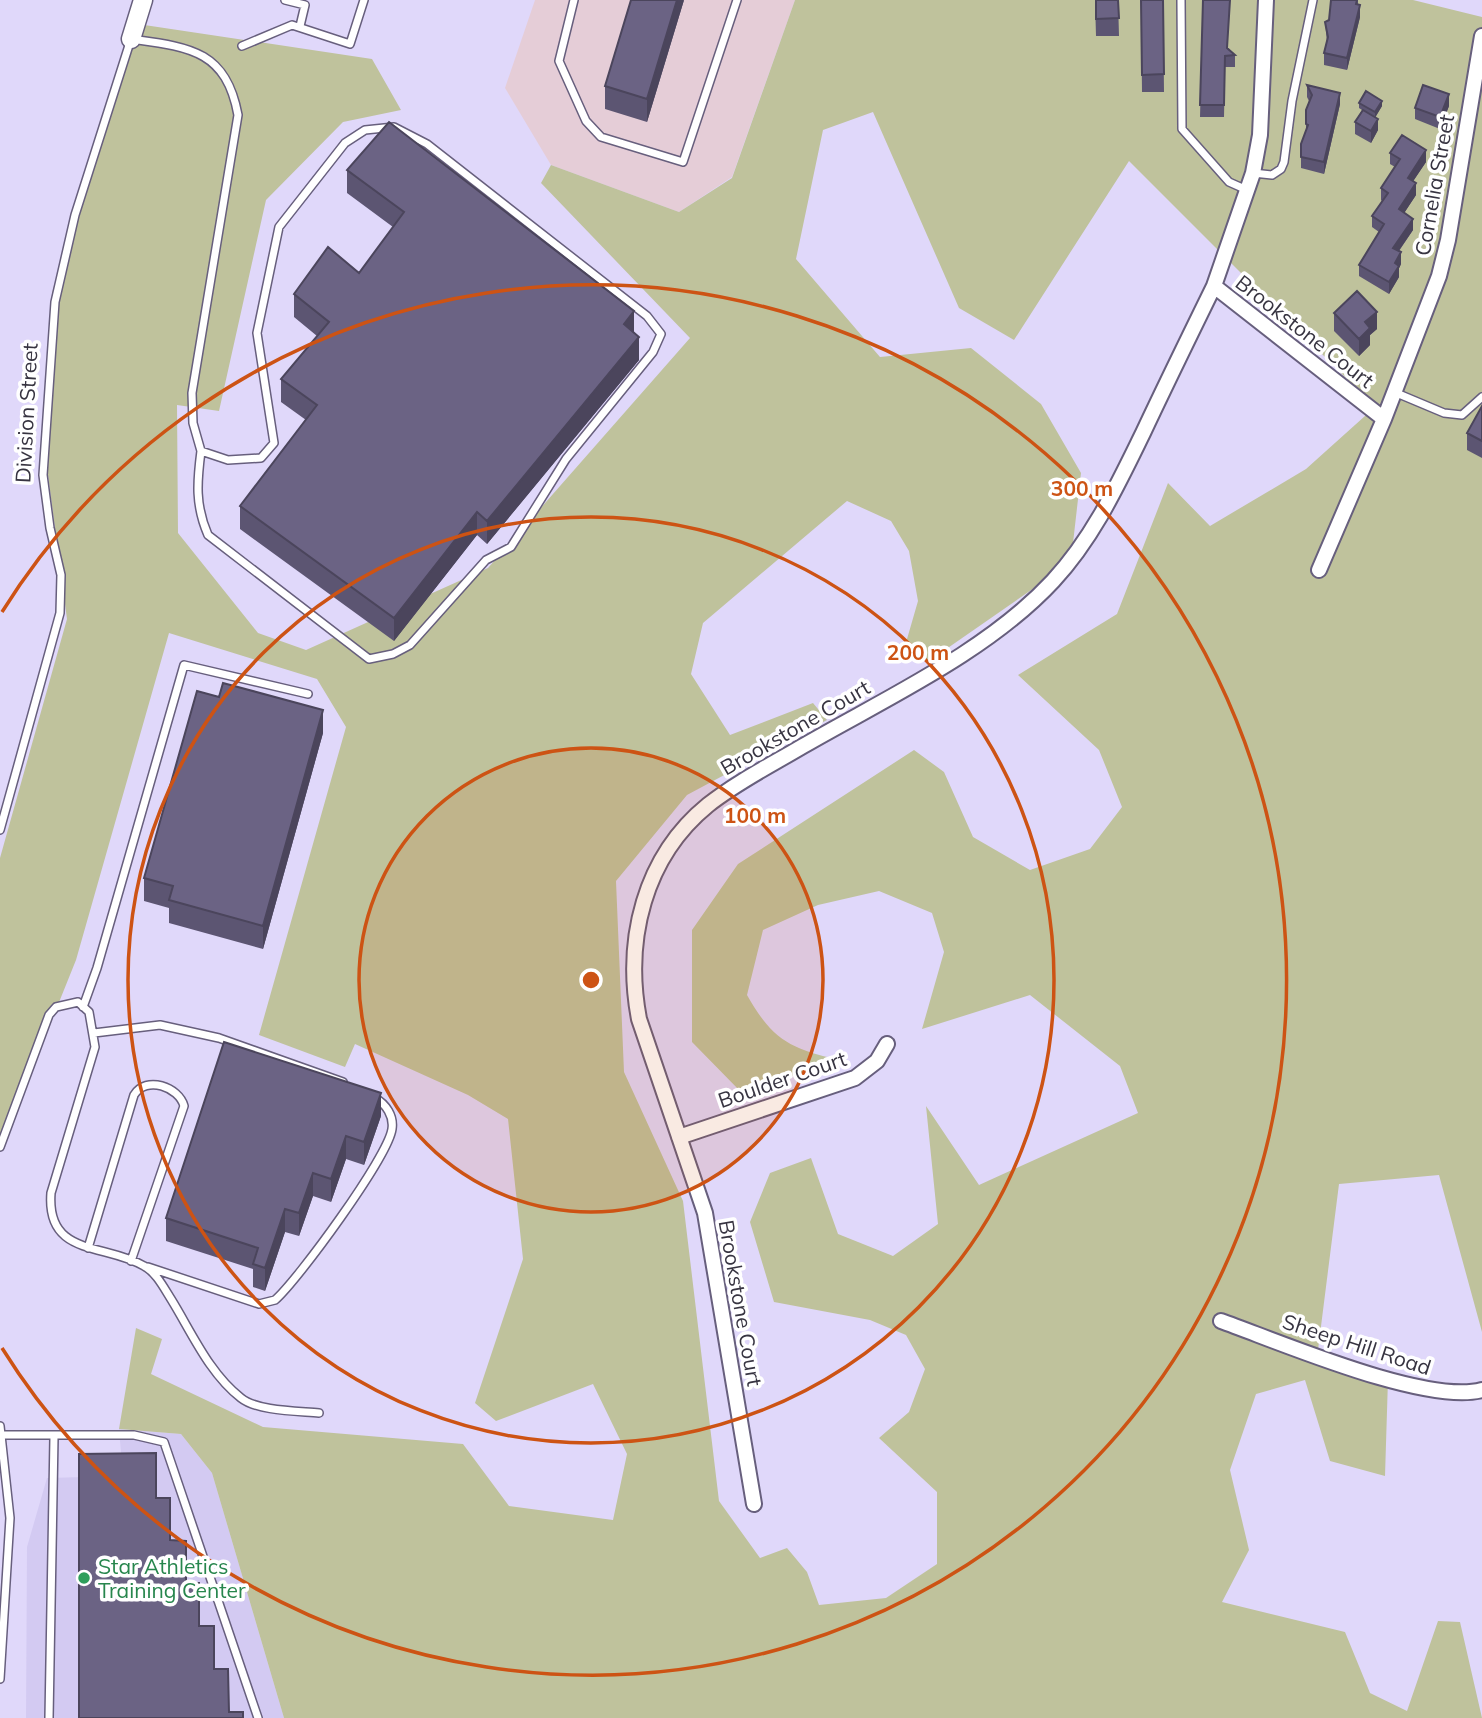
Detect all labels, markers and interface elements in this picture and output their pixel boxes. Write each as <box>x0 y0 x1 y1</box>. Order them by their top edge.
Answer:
street label: Cornelia Street <box>1409 112 1459 258</box>
street label: Brookstone Court <box>1231 269 1379 393</box>
street label: Division Street <box>9 342 43 484</box>
text: 300 m <box>1051 475 1113 501</box>
text: 200 m <box>887 639 949 665</box>
street label: Brookstone Court <box>716 674 874 780</box>
text: 100 m <box>724 802 786 828</box>
centre of rings <box>579 968 603 992</box>
street label: Boulder Court <box>715 1045 849 1113</box>
street label: Brookstone Court <box>714 1218 768 1388</box>
street label: Sheep Hill Road <box>1280 1308 1434 1380</box>
place label: Star Athletics Training Center <box>98 1553 246 1603</box>
marker: Star Athletics Training Center <box>76 1570 92 1586</box>

